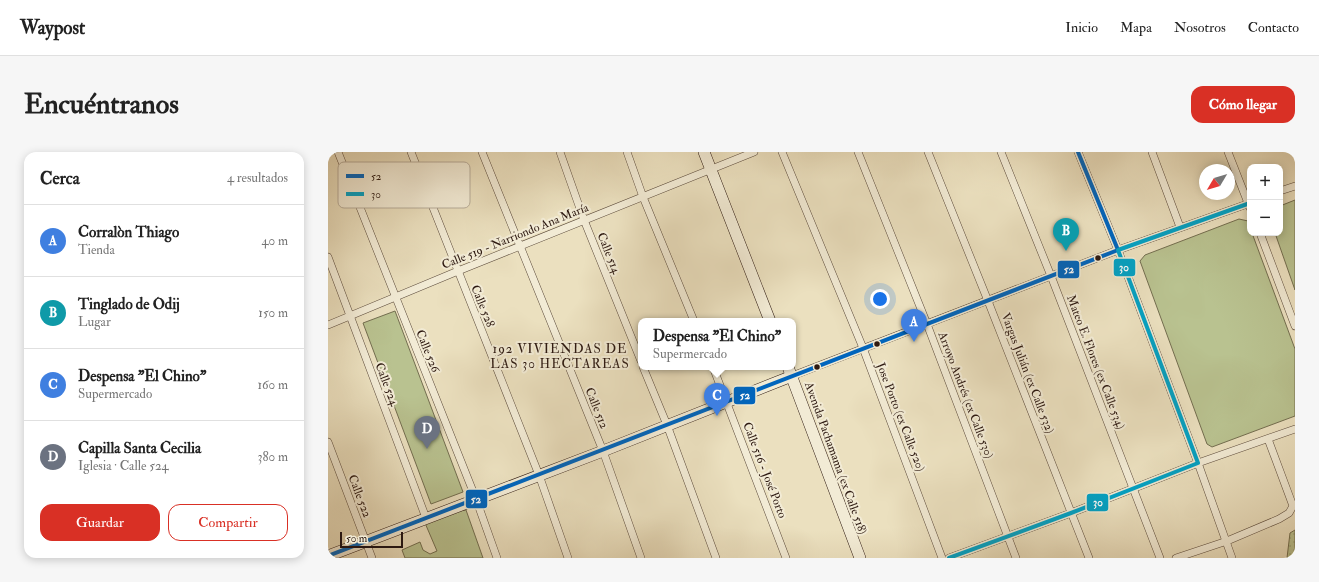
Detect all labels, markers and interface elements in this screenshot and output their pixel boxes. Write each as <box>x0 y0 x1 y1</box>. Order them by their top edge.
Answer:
text: Waypost <box>20 16 85 40</box>
text: Inicio <box>1065 19 1098 36</box>
text: Mapa <box>1120 19 1152 36</box>
text: Nosotros <box>1174 19 1226 36</box>
text: Contacto <box>1248 19 1299 36</box>
button: Cómo llegar <box>1191 86 1295 123</box>
text: Encuéntranos <box>24 87 179 122</box>
legend <box>338 162 470 208</box>
north arrow <box>1199 164 1235 200</box>
map controls <box>1247 164 1283 236</box>
button: + <box>1247 164 1283 200</box>
text: Cerca <box>40 168 80 189</box>
text: 4 resultados <box>227 170 288 186</box>
text: 52 <box>371 170 382 183</box>
text: 30 <box>371 188 381 201</box>
street label: Calle 519 - Narriondo Ana María <box>440 200 592 273</box>
button: − <box>1247 200 1283 236</box>
pin: B <box>1053 218 1079 251</box>
text: Corralòn Thiago <box>78 223 179 242</box>
street label: Calle 514 <box>593 230 624 277</box>
text: A <box>49 233 57 249</box>
text: 40 m <box>262 233 288 249</box>
text: Tienda <box>78 242 115 258</box>
unlabelled marker <box>1093 253 1103 263</box>
line badge: 30 <box>1113 258 1136 277</box>
line badge: 52 <box>1057 260 1080 279</box>
text: 30 <box>1119 261 1129 274</box>
text: 52 <box>1064 263 1075 276</box>
street label: Calle 528 <box>467 283 498 330</box>
your location <box>870 289 890 309</box>
street label: Mateo E. Flores (ex Calle 534) <box>1063 293 1128 431</box>
text: Tinglado de Odij <box>78 295 180 314</box>
text: B <box>49 305 57 321</box>
text: 150 m <box>258 305 288 321</box>
pin: A <box>901 309 927 342</box>
street label: Vargas Julián (ex Calle 532) <box>998 311 1057 435</box>
text: Lugar <box>78 314 111 330</box>
popup <box>638 318 796 370</box>
text: Despensa "El Chino" <box>653 327 781 346</box>
street label: Calle 526 <box>412 328 443 376</box>
street label: Arroyo Andrés (ex Calle 530) <box>934 329 997 461</box>
unlabelled marker <box>872 339 882 349</box>
district label: 192 VIVIENDAS DE LAS 30 HECTAREAS <box>490 341 630 372</box>
text: Supermercado <box>653 346 727 362</box>
street label: Calle 524 <box>371 360 402 408</box>
street label: Jose Porto (ex Calle 520) <box>873 360 928 474</box>
unlabelled marker <box>812 362 822 372</box>
text: Despensa "El Chino" <box>78 367 206 386</box>
text: C <box>48 377 58 393</box>
text: 160 m <box>257 377 288 393</box>
street label: Avenida Pachamama (ex Calle 518) <box>801 379 870 536</box>
pin: C <box>704 383 730 416</box>
street label: Calle 512 <box>582 385 612 431</box>
text: Supermercado <box>78 386 152 402</box>
line badge: 52 <box>733 386 756 405</box>
text: 52 <box>740 389 751 402</box>
pin: D <box>414 416 440 449</box>
street label: Calle 516 - José Porto <box>739 420 790 521</box>
text: Capilla Santa Cecilia <box>78 439 201 458</box>
text: D <box>48 449 58 465</box>
text: 380 m <box>257 449 288 465</box>
text: Iglesia · Calle 524 <box>78 458 169 474</box>
street label: Calle 522 <box>345 473 375 520</box>
line badge: 52 <box>465 489 488 509</box>
text: 52 <box>471 493 482 506</box>
line badge: 30 <box>1086 493 1109 512</box>
text: 30 <box>1093 496 1103 509</box>
button: Guardar <box>40 504 160 541</box>
button: Compartir <box>168 504 288 541</box>
scale bar <box>340 530 403 549</box>
text: 50 m <box>346 532 367 545</box>

